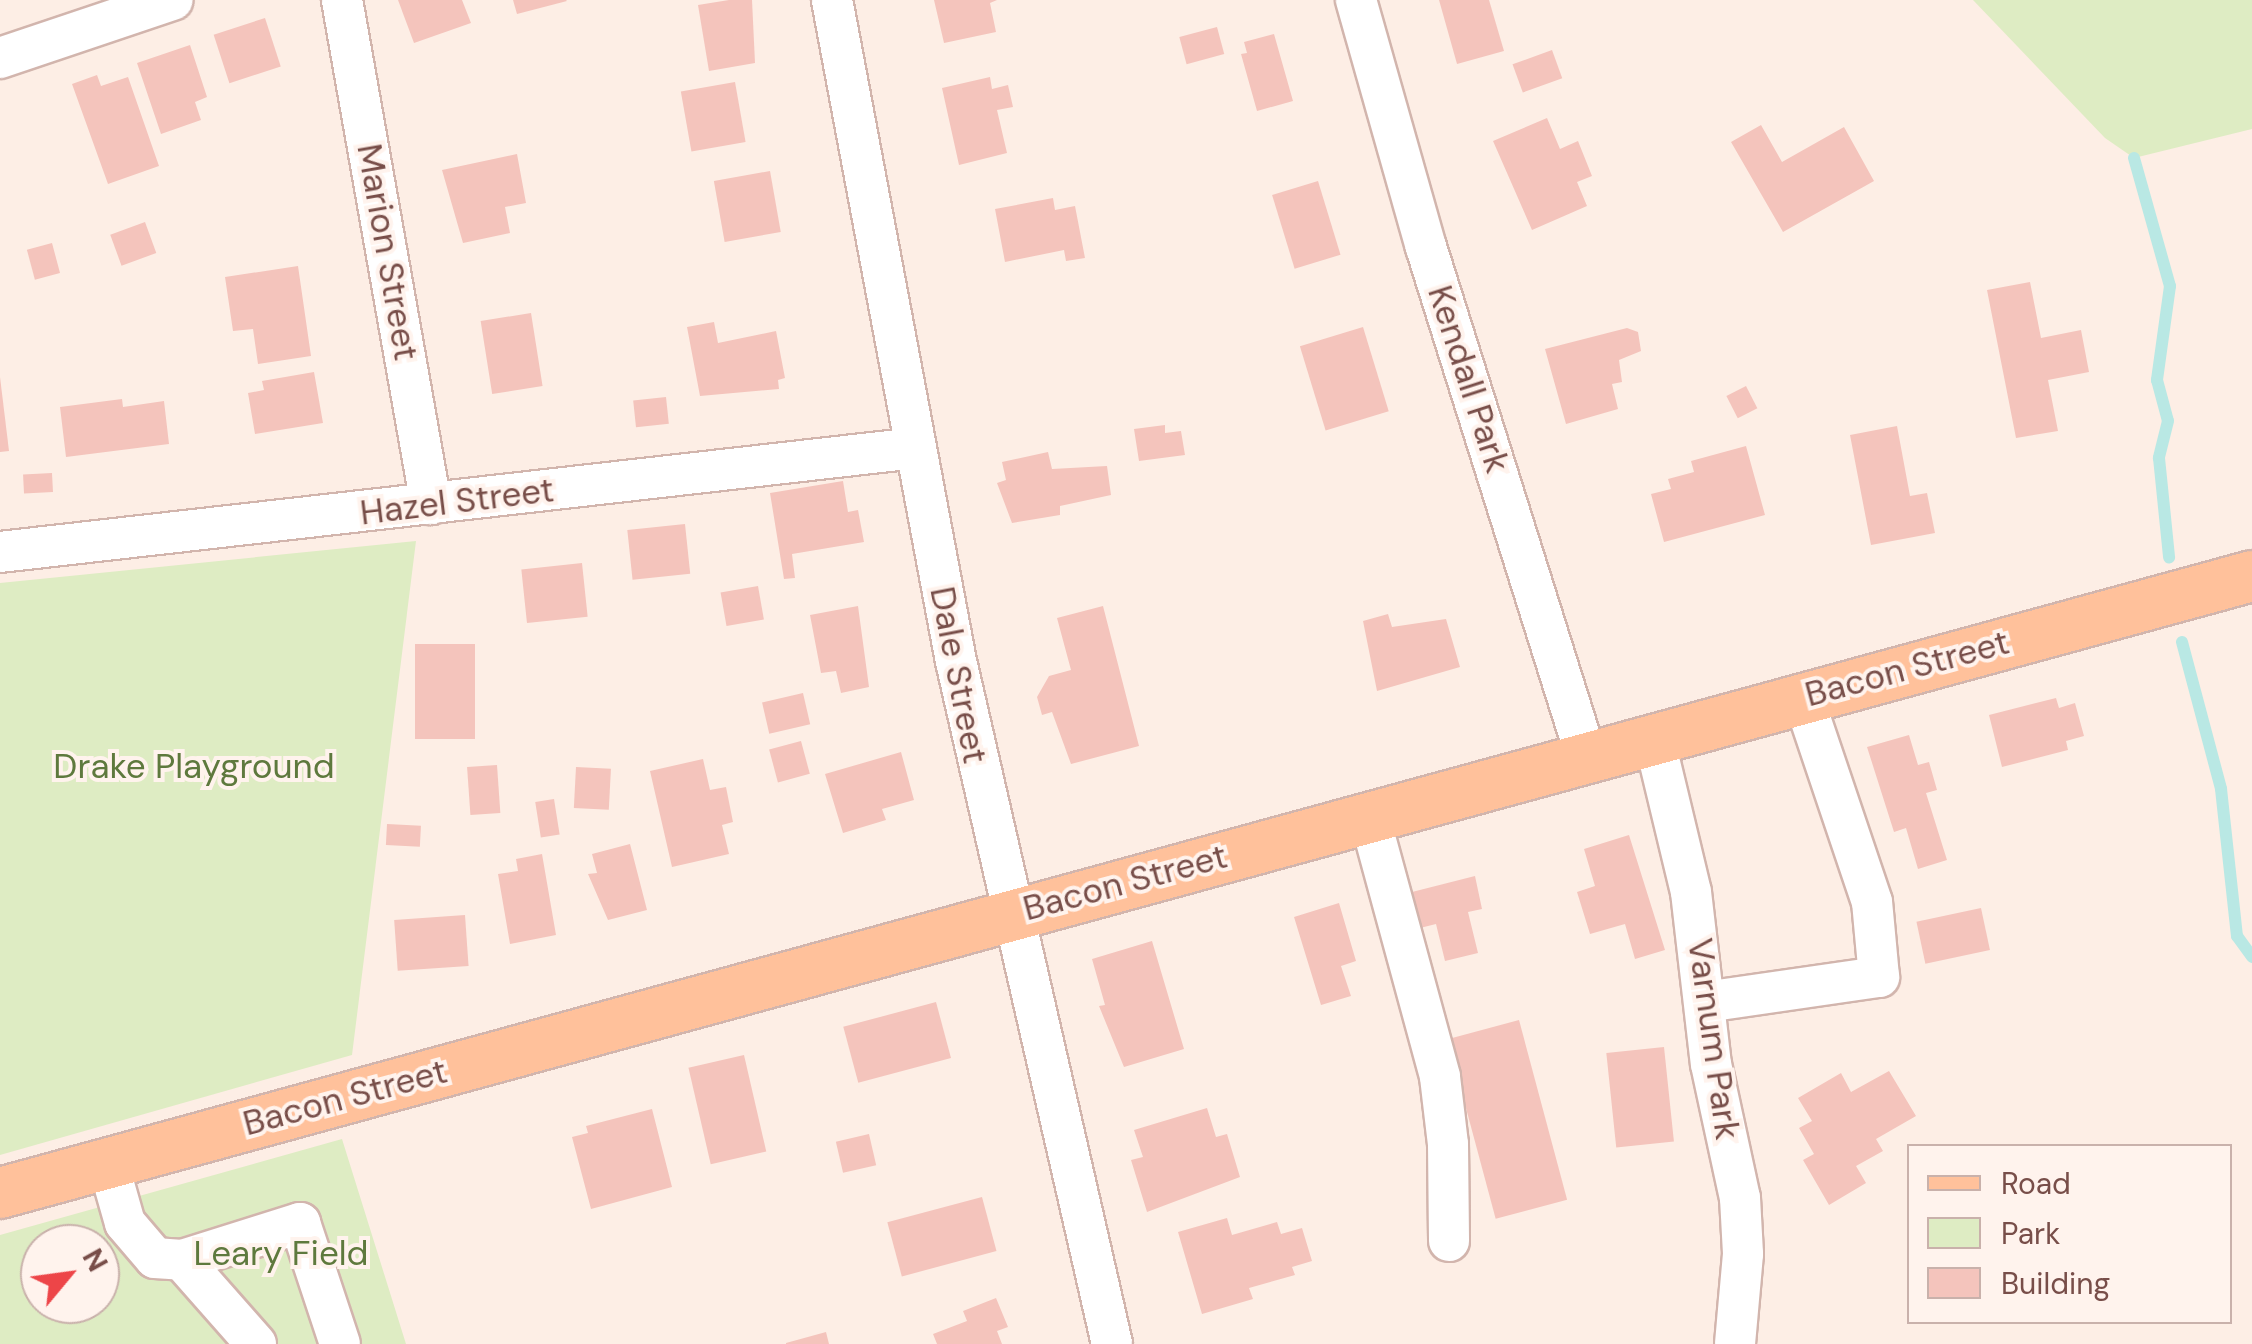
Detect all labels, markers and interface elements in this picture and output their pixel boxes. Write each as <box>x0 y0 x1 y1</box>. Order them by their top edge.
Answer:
street label: Marion Street <box>348 140 428 364</box>
street label: Kendall Park <box>1419 280 1519 478</box>
street label: Hazel Street <box>358 468 556 534</box>
street label: Dale Street <box>921 583 997 767</box>
street label: Bacon Street <box>1800 621 2014 715</box>
park label: Drake Playground <box>53 745 335 787</box>
street label: Bacon Street <box>1018 835 1232 929</box>
street label: Varnum Park <box>1679 935 1749 1143</box>
street label: Bacon Street <box>238 1050 452 1144</box>
legend <box>1907 1144 2232 1324</box>
text: Road <box>2001 1164 2071 1203</box>
text: Park <box>2001 1214 2060 1253</box>
north arrow <box>20 1224 120 1324</box>
park label: Leary Field <box>193 1232 369 1274</box>
text: N <box>74 1242 116 1278</box>
text: Building <box>2001 1264 2110 1303</box>

